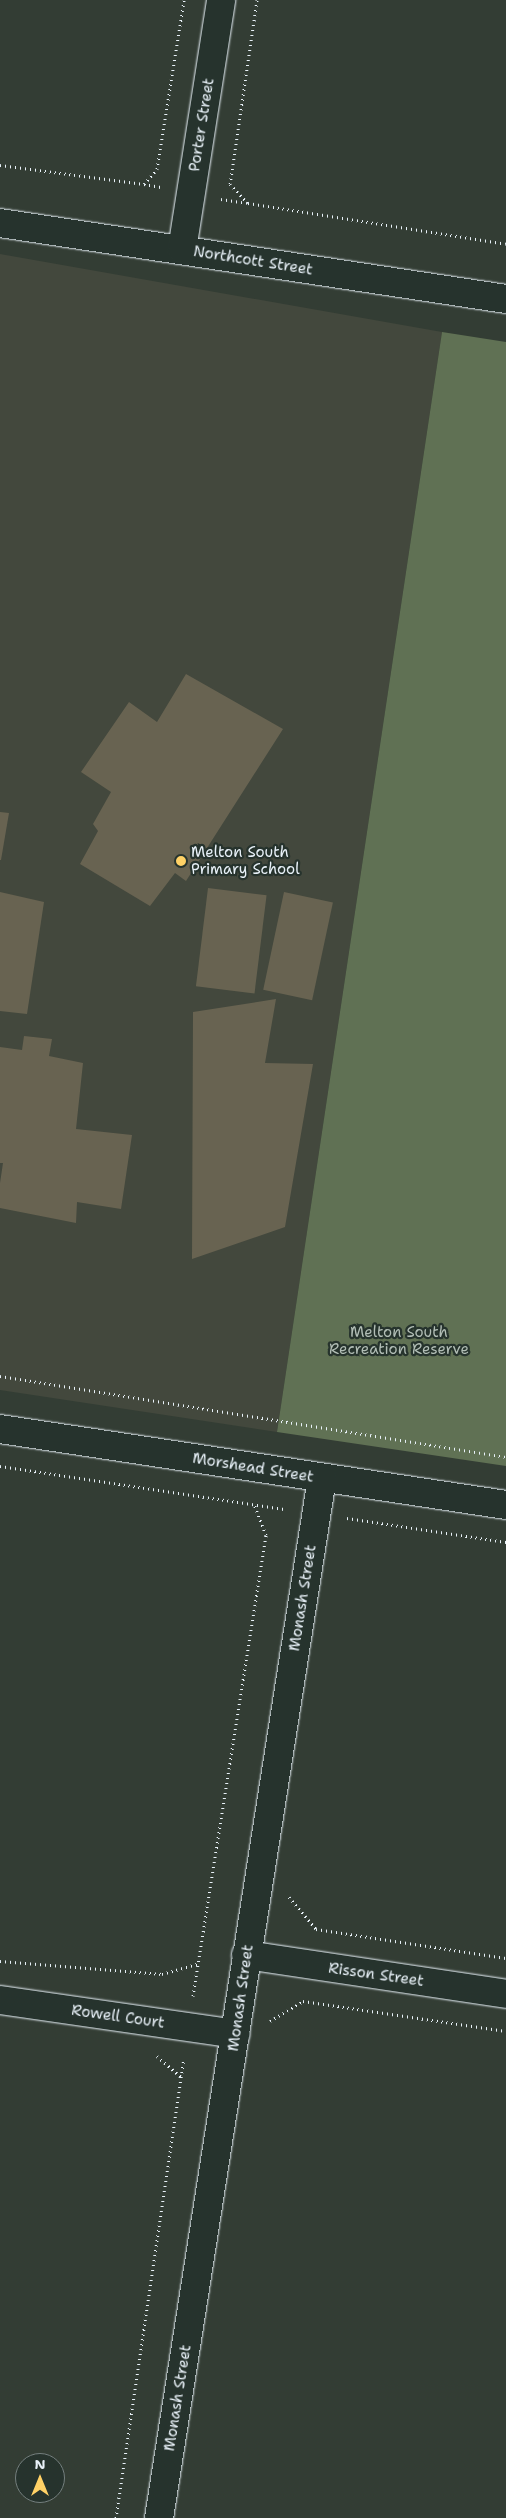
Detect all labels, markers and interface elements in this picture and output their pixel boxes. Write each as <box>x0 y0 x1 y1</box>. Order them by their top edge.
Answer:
street label: Porter Street <box>186 77 218 173</box>
street label: Northcott Street <box>192 243 314 279</box>
place label: Melton South Primary School <box>191 843 300 878</box>
marker: Melton South Primary School <box>175 855 187 867</box>
park label: Melton South Recreation Reserve <box>329 1323 469 1358</box>
street label: Morshead Street <box>191 1450 315 1486</box>
street label: Monash Street <box>286 1543 320 1653</box>
street label: Monash Street <box>225 1943 257 2053</box>
street label: Risson Street <box>327 1959 425 1991</box>
street label: Rowell Court <box>70 2002 166 2032</box>
street label: Monash Street <box>161 2343 195 2453</box>
north arrow <box>15 2453 65 2503</box>
text: N <box>34 2455 46 2473</box>

